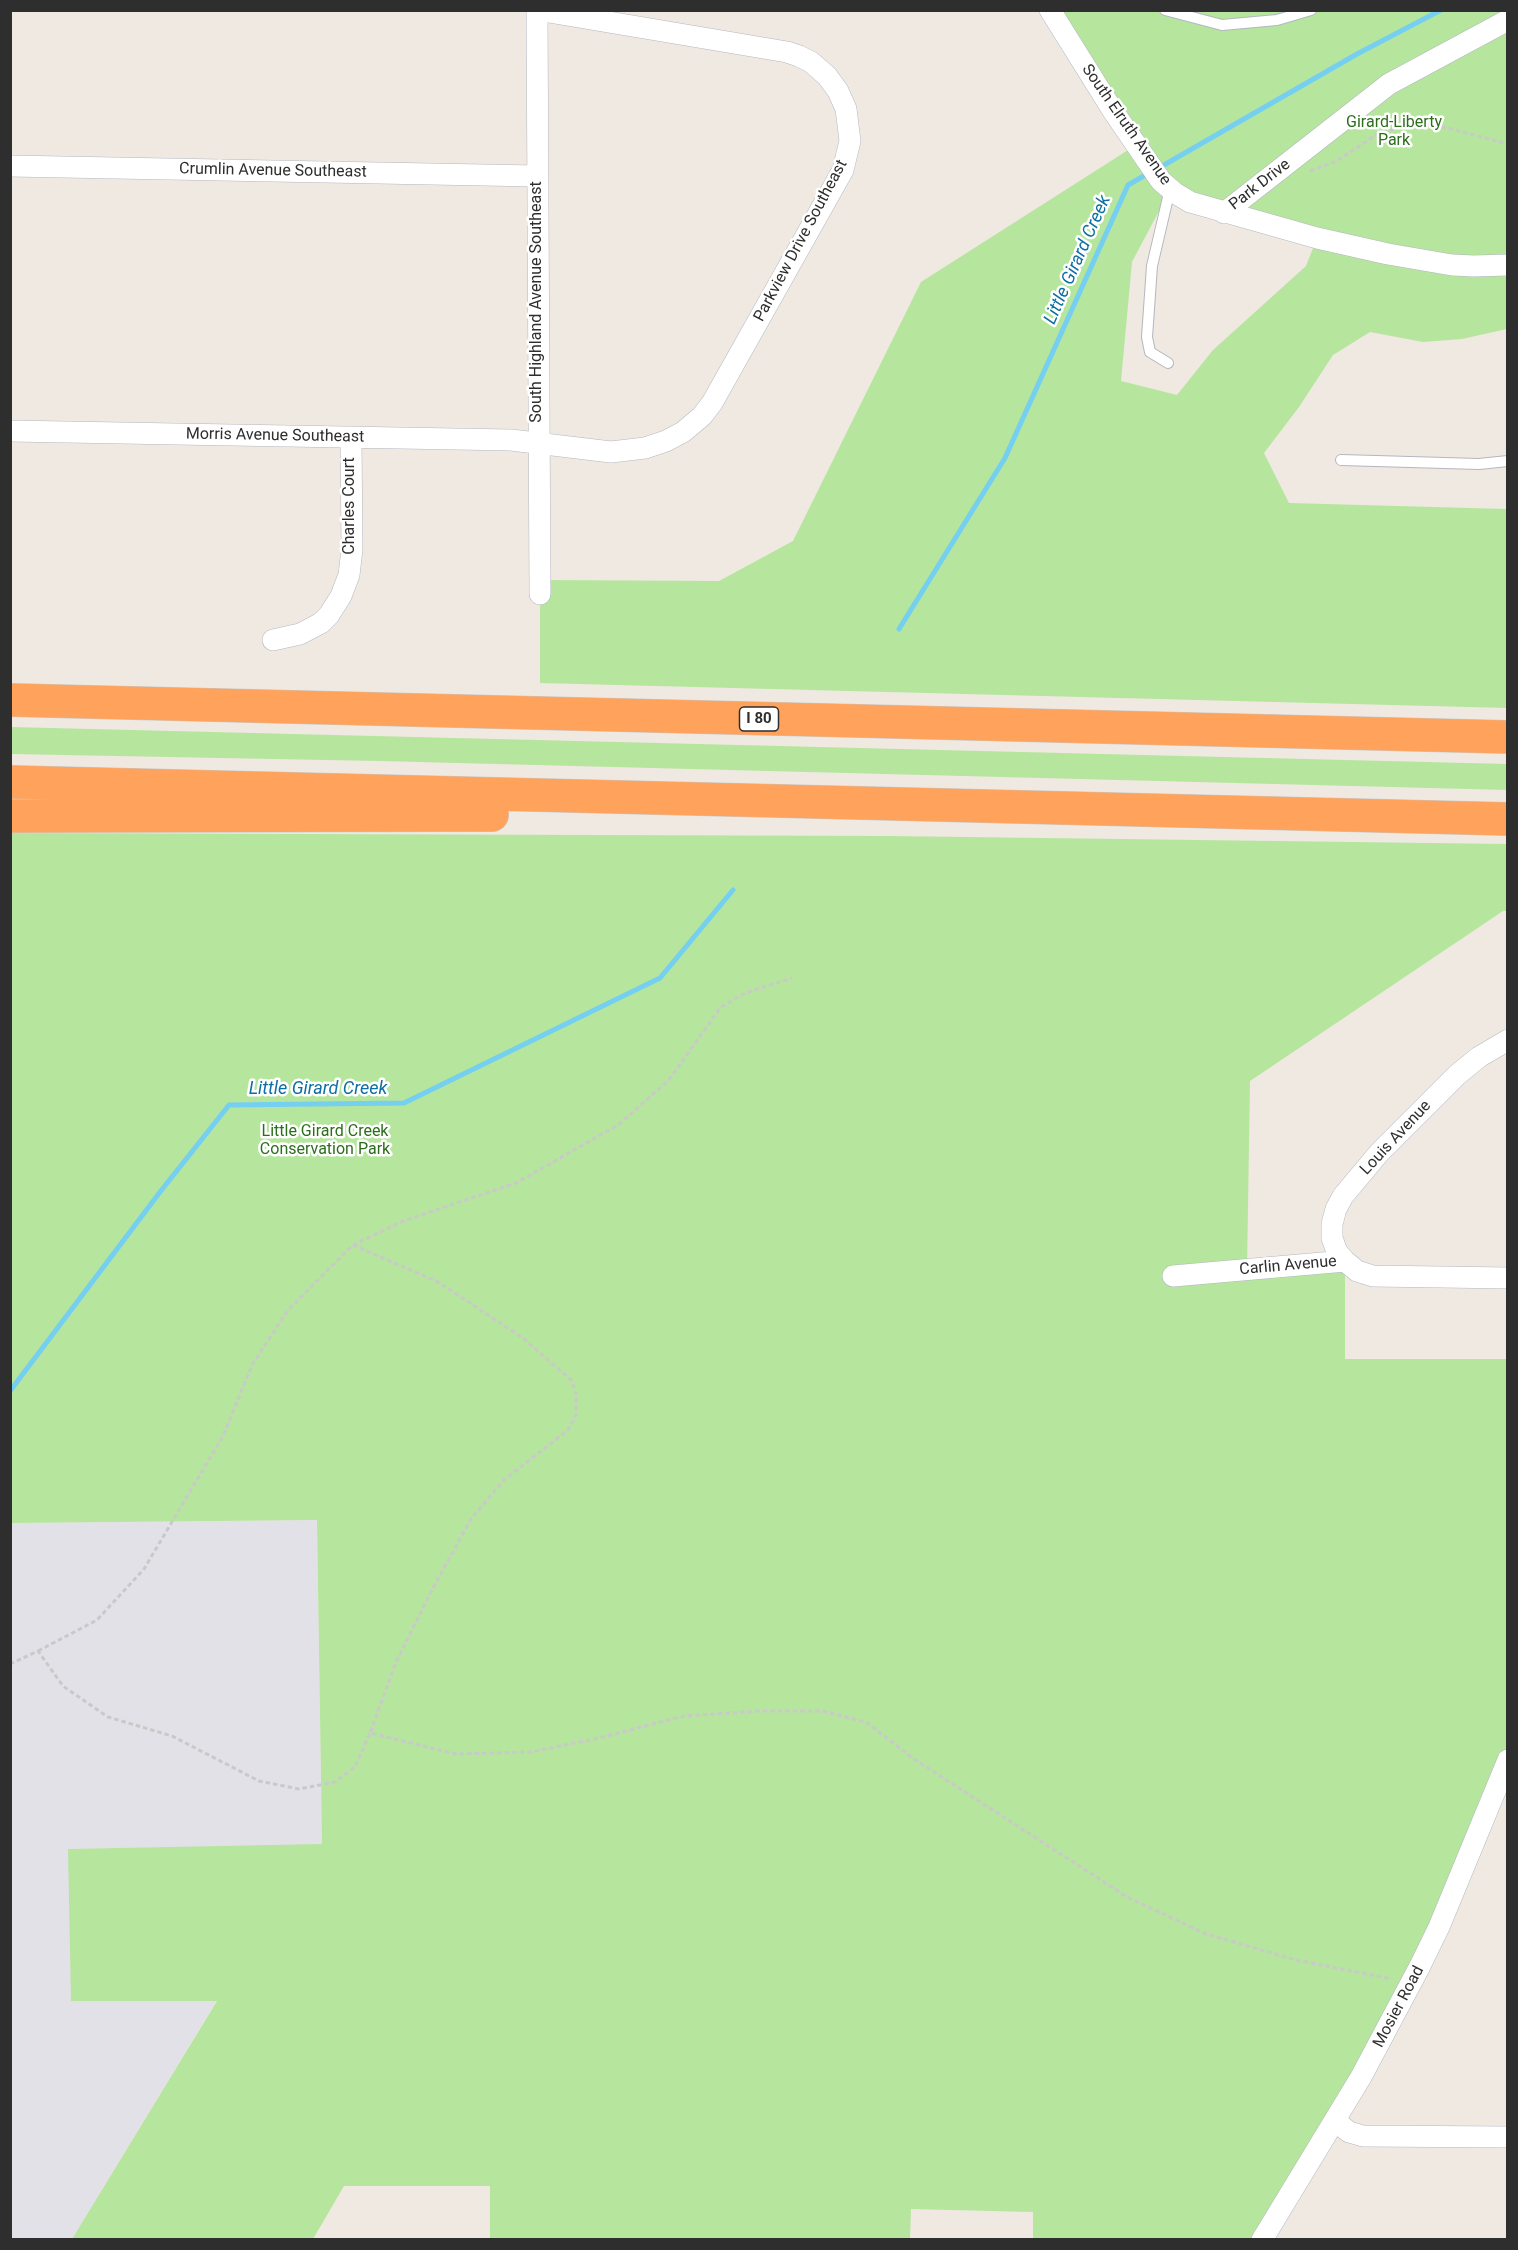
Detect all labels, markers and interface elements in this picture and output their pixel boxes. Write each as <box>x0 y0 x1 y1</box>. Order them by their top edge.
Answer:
street label: South Elruth Avenue <box>1077 61 1175 189</box>
park label: Girard-Liberty Park <box>1346 113 1442 151</box>
street label: Park Drive <box>1226 155 1294 215</box>
street label: Parkview Drive Southeast <box>750 157 852 325</box>
street label: Crumlin Avenue Southeast <box>179 160 367 182</box>
street label: South Highland Avenue Southeast <box>527 181 547 423</box>
water label: Little Girard Creek <box>1040 192 1116 328</box>
street label: Morris Avenue Southeast <box>186 425 364 447</box>
street label: Charles Court <box>340 457 360 555</box>
road number: I 80 <box>740 707 778 731</box>
water label: Little Girard Creek <box>249 1078 387 1100</box>
street label: Louis Avenue <box>1357 1097 1435 1179</box>
park label: Little Girard Creek Conservation Park <box>260 1122 390 1160</box>
street label: Carlin Avenue <box>1239 1252 1337 1280</box>
street label: Mosier Road <box>1369 1963 1429 2051</box>

